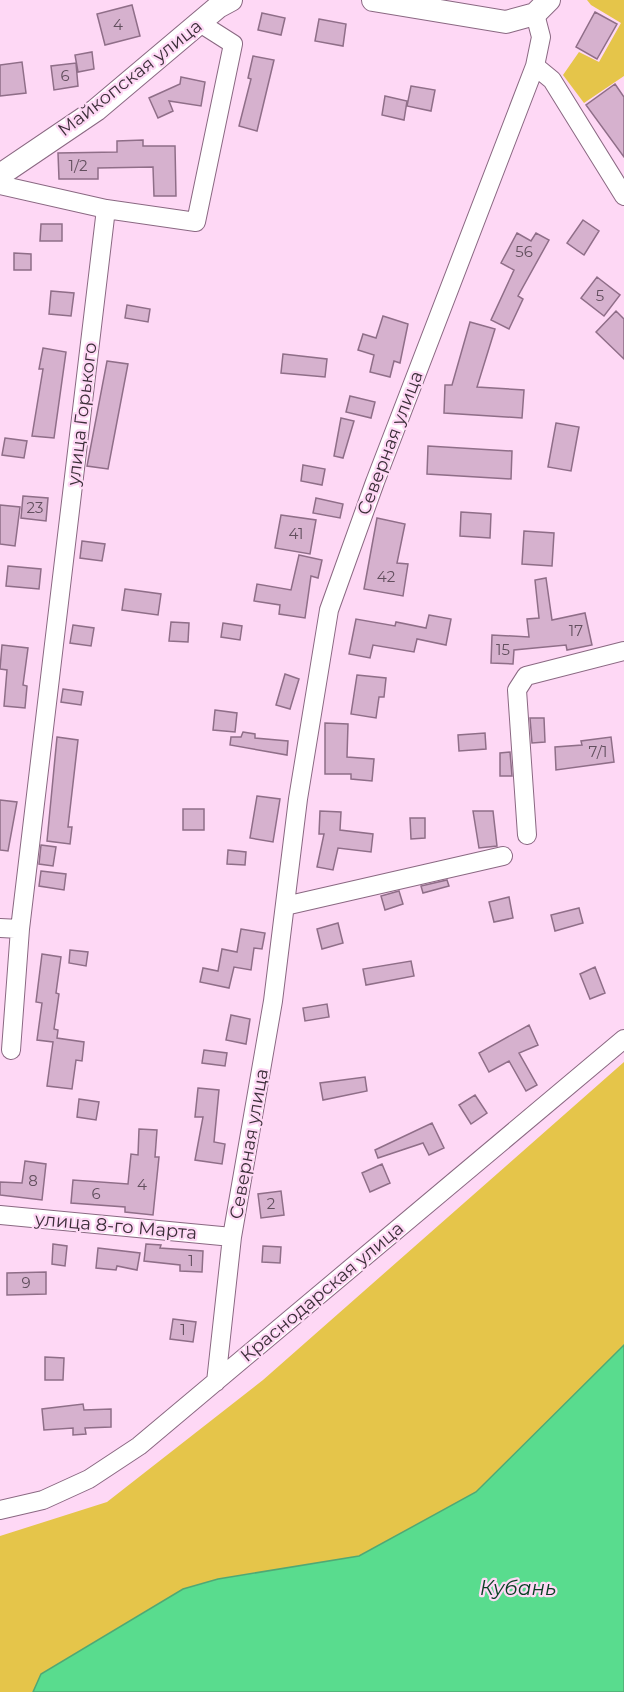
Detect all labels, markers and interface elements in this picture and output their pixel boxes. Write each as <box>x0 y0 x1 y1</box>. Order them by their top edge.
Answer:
street label: Майкопская улица <box>54 15 206 141</box>
house number: 4 <box>113 15 123 34</box>
house number: 6 <box>60 66 70 85</box>
house number: 1/2 <box>69 156 87 175</box>
house number: 56 <box>515 242 533 261</box>
house number: 5 <box>596 286 604 305</box>
street label: улица Горького <box>62 341 102 488</box>
street label: Северная улица <box>352 368 428 518</box>
house number: 23 <box>27 498 43 517</box>
house number: 41 <box>289 524 303 543</box>
house number: 42 <box>377 567 395 586</box>
house number: 17 <box>569 621 583 640</box>
house number: 15 <box>496 640 510 659</box>
house number: 7/1 <box>588 742 608 761</box>
street label: Северная улица <box>225 1067 273 1221</box>
house number: 8 <box>28 1171 38 1190</box>
house number: 4 <box>137 1175 147 1194</box>
house number: 6 <box>91 1184 101 1203</box>
house number: 2 <box>267 1194 275 1213</box>
street label: улица 8-го Марта <box>33 1208 198 1244</box>
street label: Краснодарская улица <box>236 1217 408 1367</box>
house number: 1 <box>188 1251 194 1270</box>
house number: 9 <box>21 1273 31 1292</box>
house number: 1 <box>180 1320 186 1339</box>
water label: Кубань <box>480 1576 556 1600</box>

